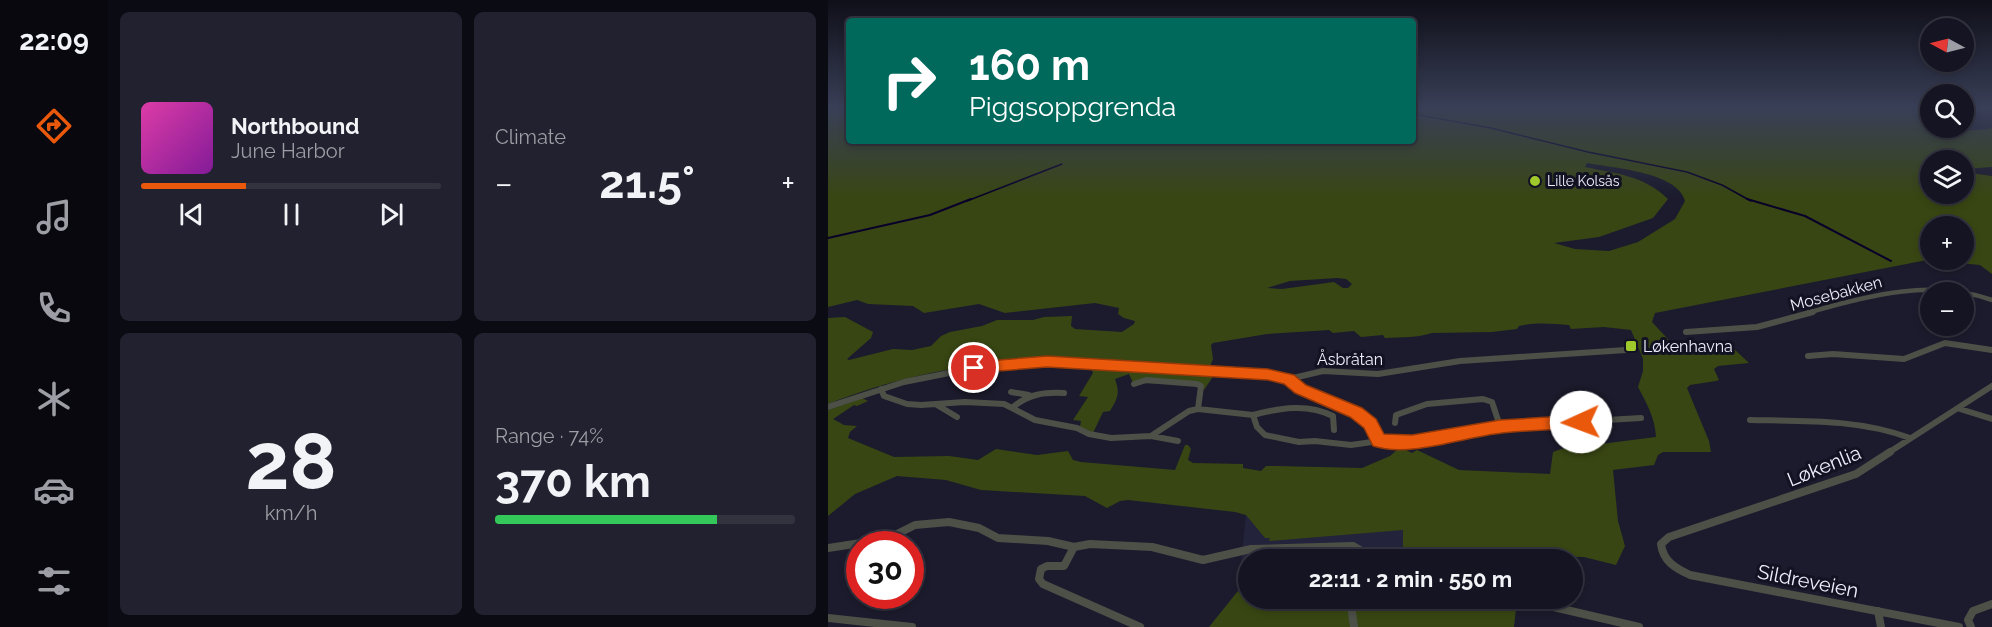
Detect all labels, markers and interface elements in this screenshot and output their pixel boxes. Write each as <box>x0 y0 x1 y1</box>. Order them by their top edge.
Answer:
north arrow <box>1920 18 1974 72</box>
map controls <box>1920 18 1974 336</box>
text: 22:09 <box>19 25 89 56</box>
text: 160 m <box>969 41 1090 90</box>
icon: right <box>870 42 948 120</box>
button: search <box>1920 84 1974 138</box>
text: Piggsoppgrenda <box>969 91 1176 122</box>
icon: directions <box>33 105 75 147</box>
text: Northbound <box>231 113 360 139</box>
text: Climate <box>495 125 566 149</box>
text: June Harbor <box>231 139 345 163</box>
button: layers <box>1920 150 1974 204</box>
text: 21.5° <box>599 156 695 209</box>
text: − <box>495 164 513 203</box>
text: + <box>781 164 795 203</box>
place label: Lille Kolsås <box>1547 173 1620 189</box>
marker: Lille Kolsås <box>1528 174 1542 188</box>
icon: music <box>33 196 75 238</box>
icon: previous <box>175 198 208 231</box>
icon: pause <box>275 198 308 231</box>
icon: next <box>375 198 408 231</box>
button: + <box>1920 216 1974 270</box>
street label: Mosebakken <box>1788 272 1884 315</box>
button: − <box>1920 282 1974 336</box>
icon: phone <box>33 287 75 329</box>
place label: Løkenhavna <box>1643 337 1733 356</box>
marker: Løkenhavna <box>1624 339 1638 353</box>
pin <box>948 342 999 393</box>
street label: Åsbråtan <box>1317 349 1383 369</box>
icon: arrive <box>957 351 990 384</box>
icon: climate <box>33 378 75 420</box>
position arrow <box>1549 390 1613 454</box>
text: 28 <box>245 416 337 507</box>
text: Range · 74% <box>495 424 603 448</box>
street label: Løkenlia <box>1784 440 1864 492</box>
text: 370 km <box>495 455 651 508</box>
icon: car <box>33 469 75 511</box>
text: km/h <box>265 501 317 525</box>
speed limit sign: 30 <box>846 531 924 609</box>
street label: Sildreveien <box>1755 559 1861 603</box>
icon: filters <box>33 560 75 602</box>
text: 22:11 · 2 min · 550 m <box>1309 566 1512 592</box>

